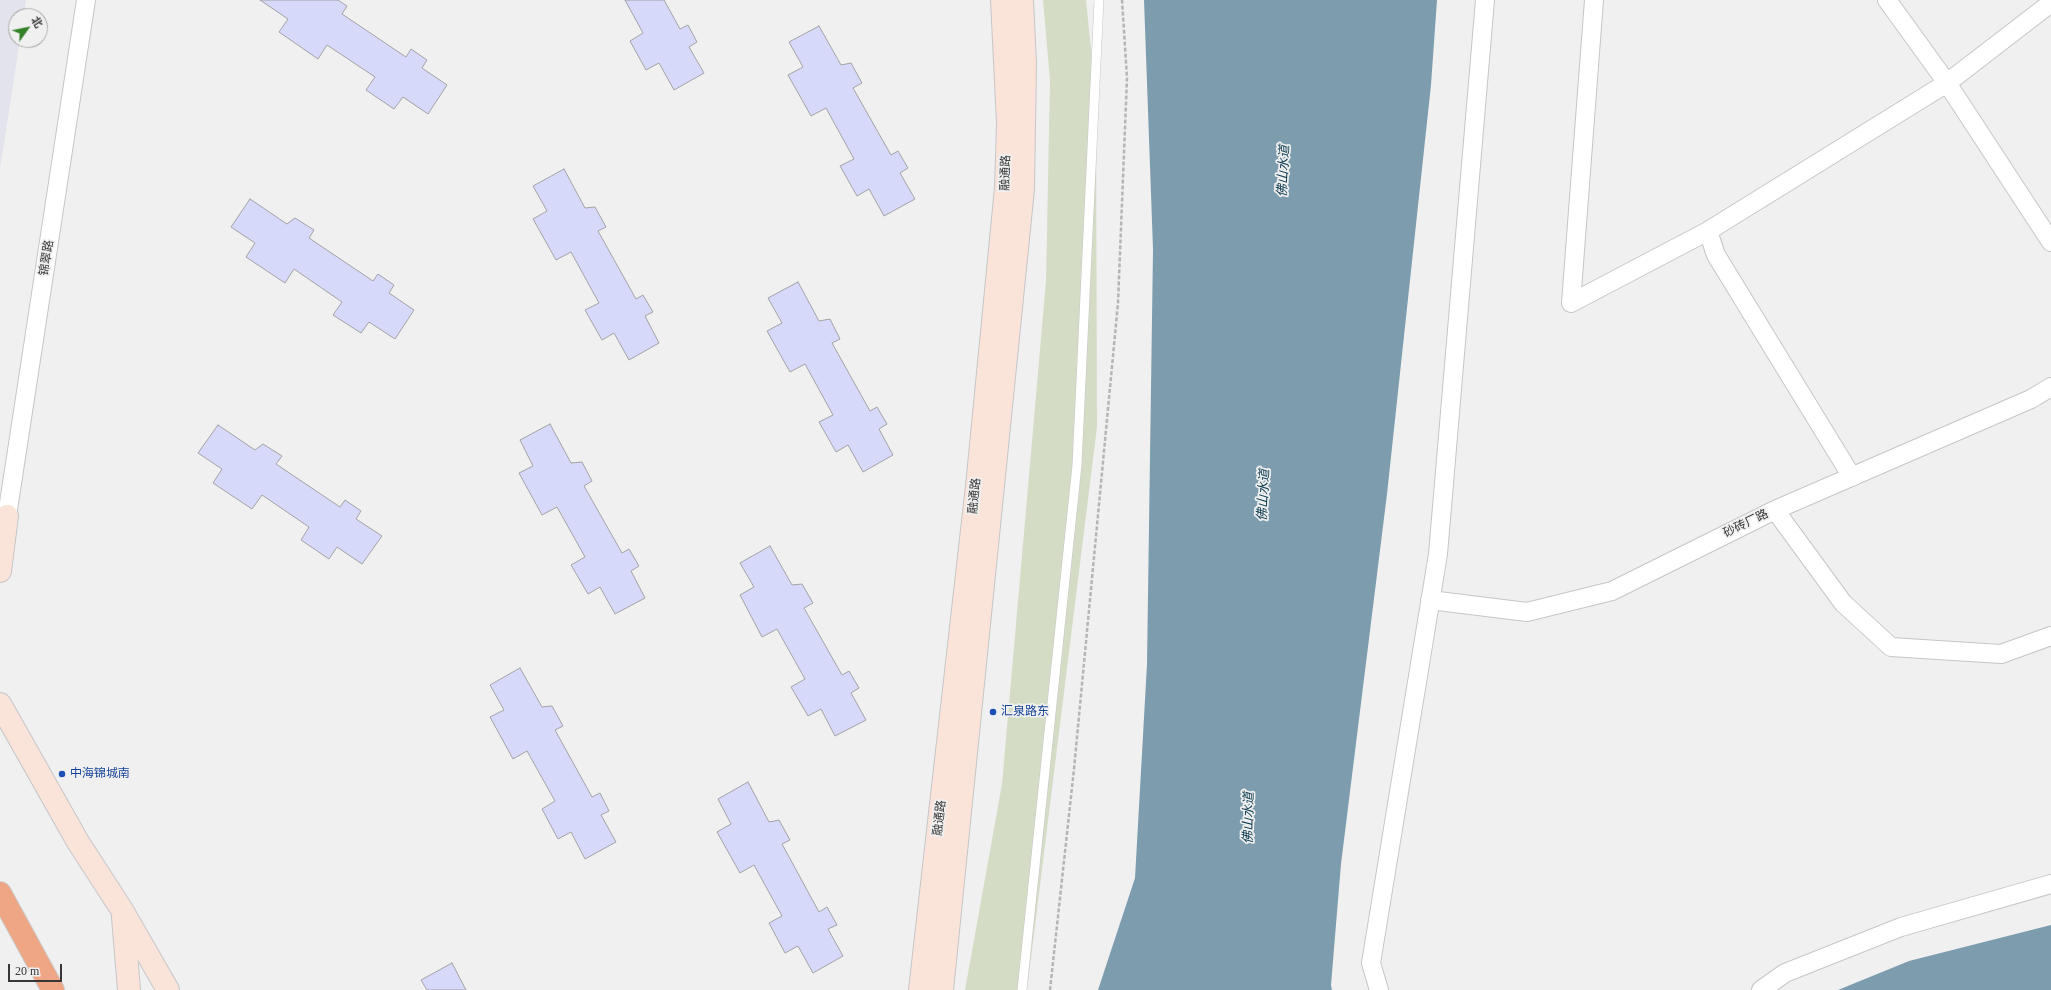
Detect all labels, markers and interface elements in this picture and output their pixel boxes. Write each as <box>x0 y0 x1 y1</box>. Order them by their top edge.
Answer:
north arrow <box>8 8 48 48</box>
text: 北 <box>29 14 45 30</box>
water label: 佛山水道 <box>1275 145 1293 197</box>
street label: 融通路 <box>998 155 1014 191</box>
street label: 锦翠路 <box>37 239 57 277</box>
water label: 佛山水道 <box>1255 469 1273 521</box>
street label: 融通路 <box>966 477 984 515</box>
street label: 砂砖厂路 <box>1721 507 1771 541</box>
place label: 汇泉路东 <box>1001 705 1049 719</box>
marker: 汇泉路东 <box>988 707 998 717</box>
place label: 中海锦城南 <box>70 767 130 781</box>
marker: 中海锦城南 <box>57 769 67 779</box>
water label: 佛山水道 <box>1241 792 1257 844</box>
street label: 融通路 <box>931 799 949 837</box>
scale bar <box>10 956 64 982</box>
text: 20 m <box>15 964 39 978</box>

